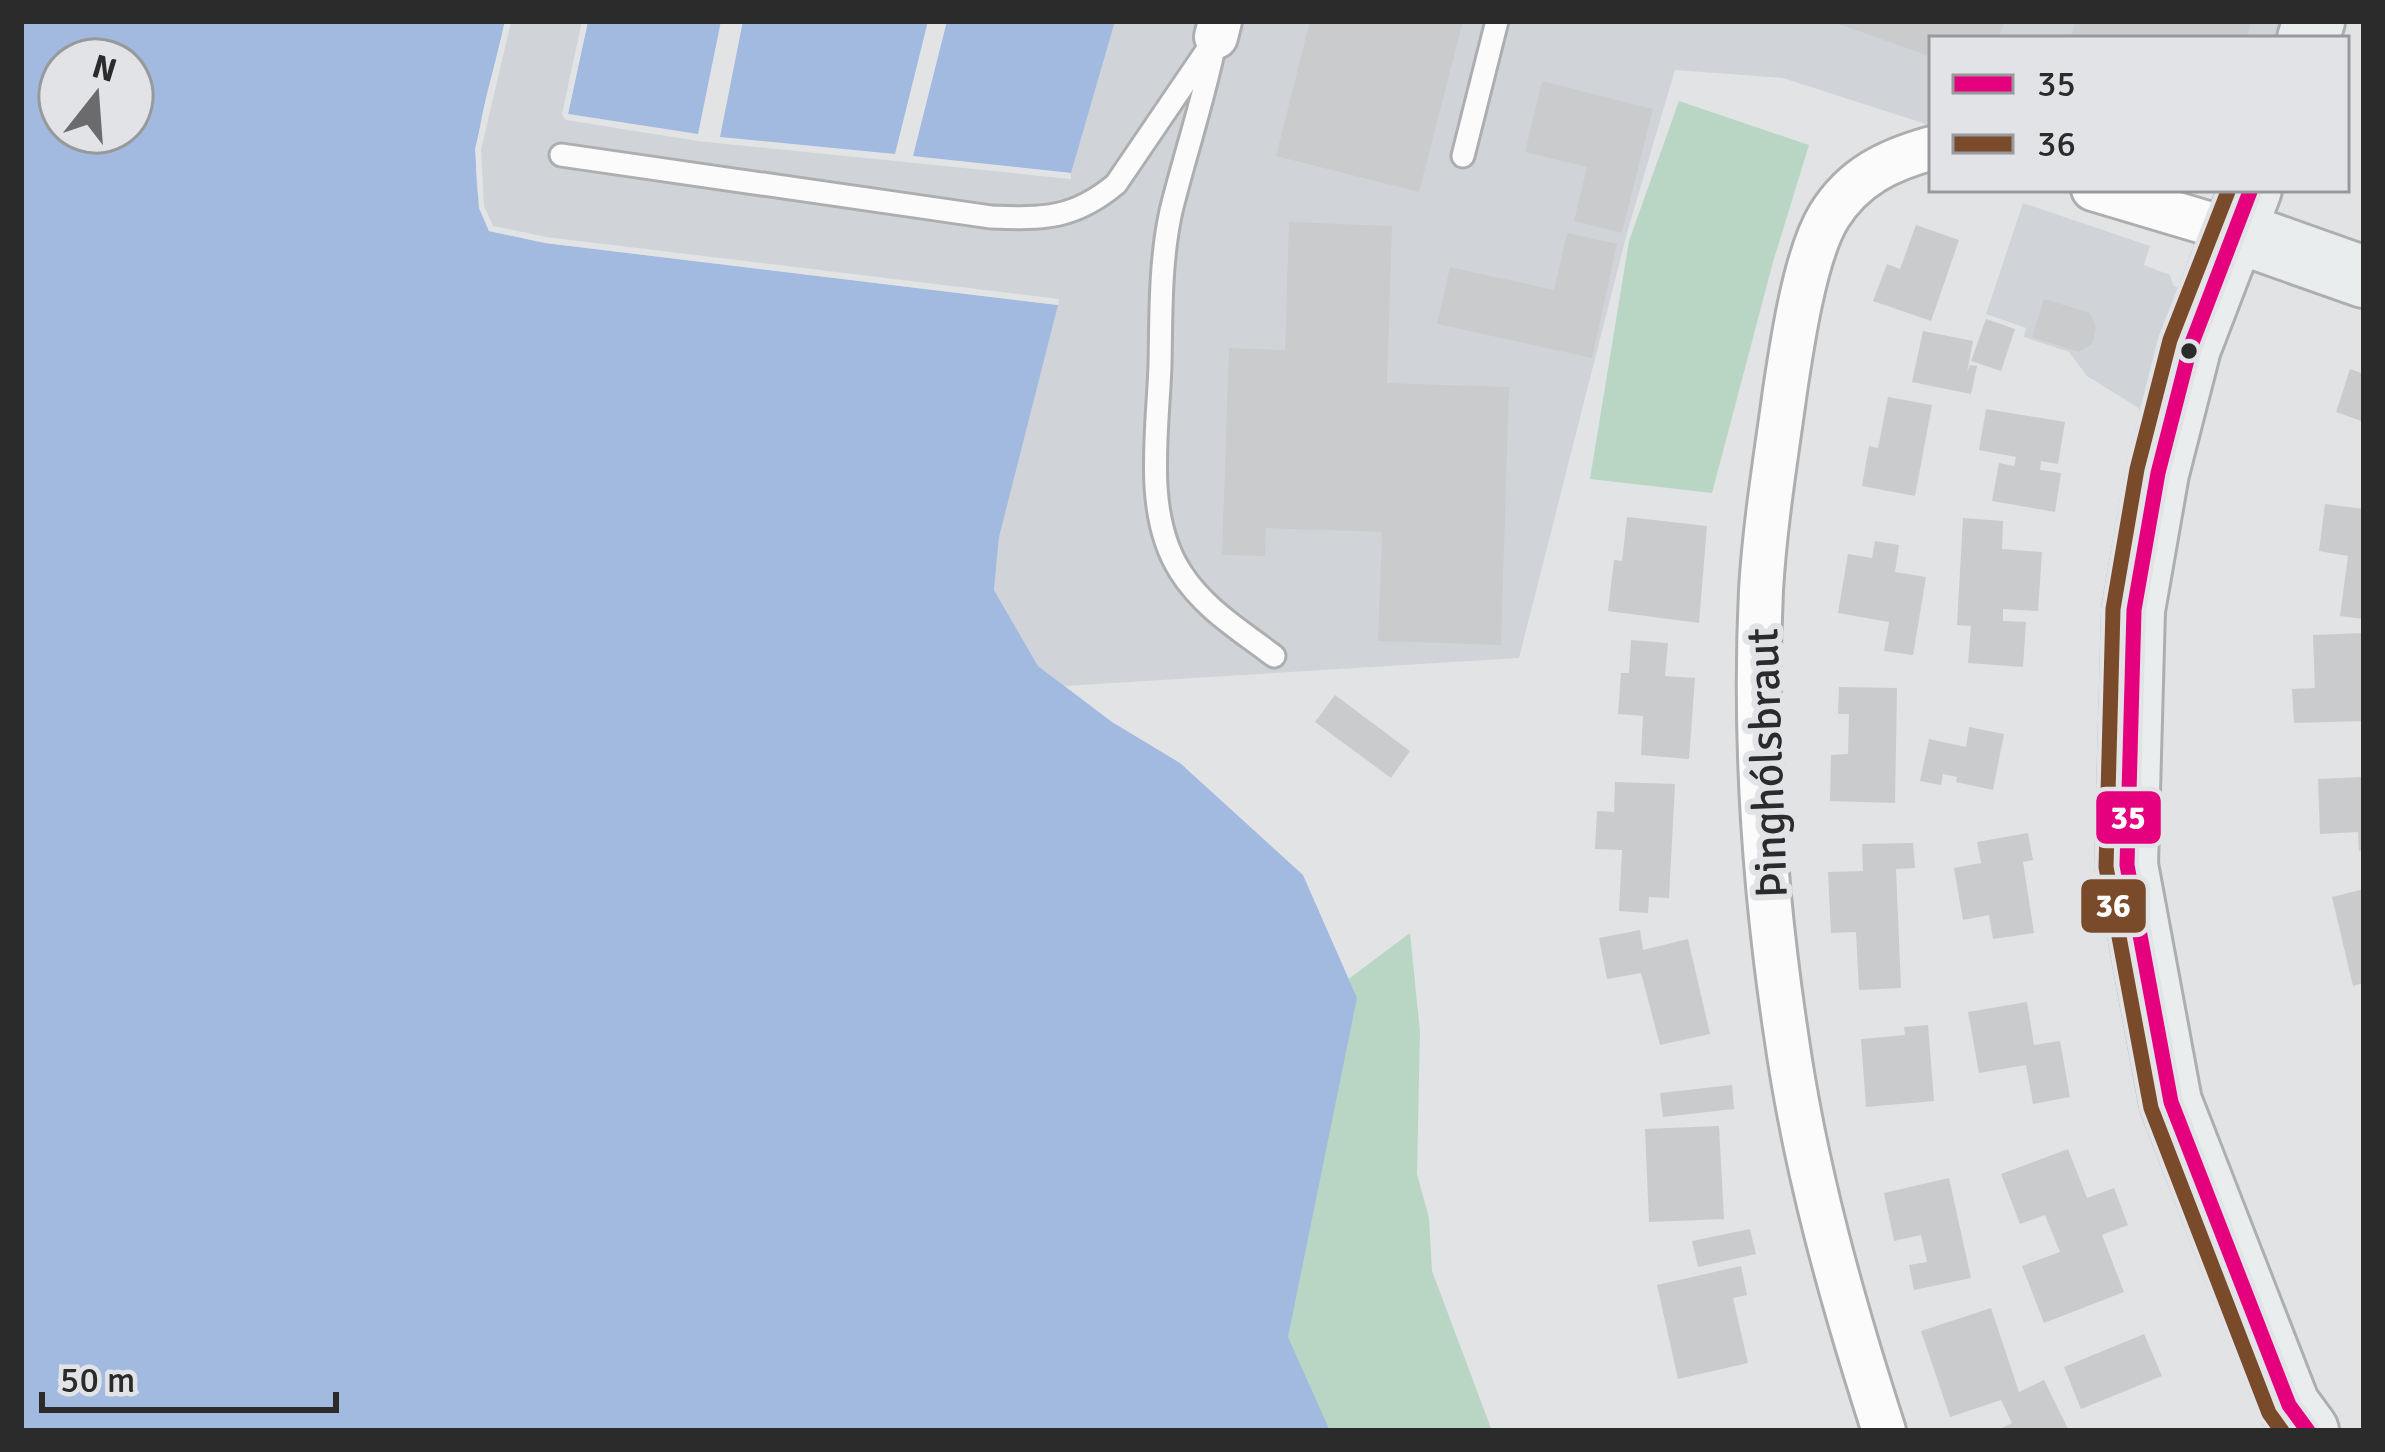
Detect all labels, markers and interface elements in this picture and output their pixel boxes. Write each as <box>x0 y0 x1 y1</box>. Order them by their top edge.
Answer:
north arrow <box>36 36 156 156</box>
legend <box>1929 36 2349 192</box>
text: N <box>87 46 121 92</box>
text: 35 <box>2037 62 2076 107</box>
text: 36 <box>2037 122 2076 167</box>
unlabelled marker <box>2178 340 2200 362</box>
street label: Þinghólsbraut <box>1735 627 1800 899</box>
line badge: 35 <box>2094 789 2163 846</box>
text: 35 <box>2110 798 2146 839</box>
line badge: 36 <box>2079 877 2148 935</box>
text: 36 <box>2095 886 2131 927</box>
scale bar <box>42 1338 336 1412</box>
text: 50 m <box>60 1358 136 1403</box>

